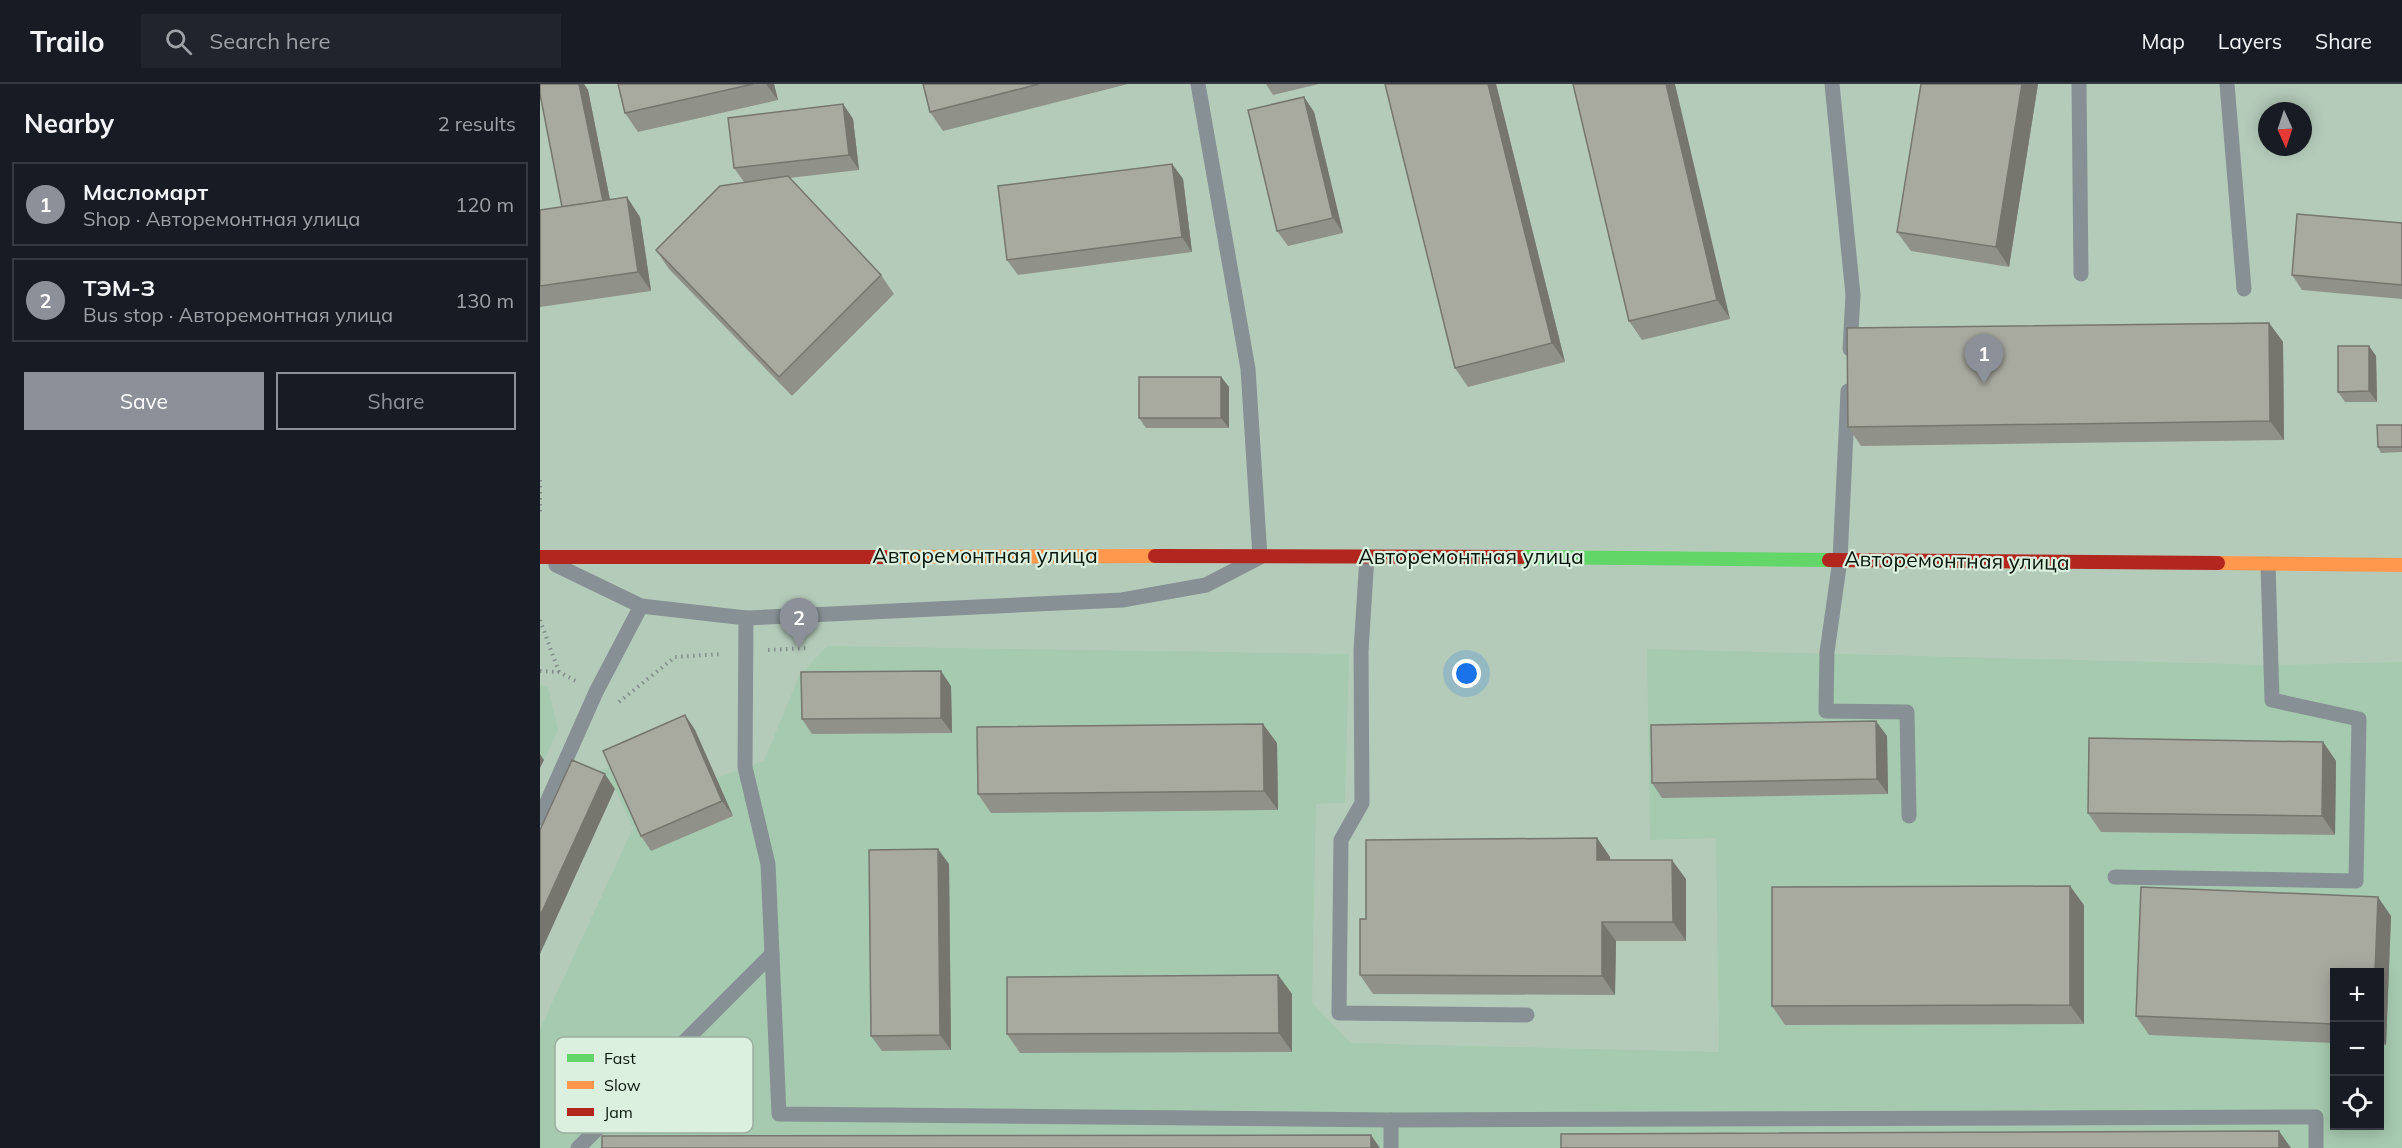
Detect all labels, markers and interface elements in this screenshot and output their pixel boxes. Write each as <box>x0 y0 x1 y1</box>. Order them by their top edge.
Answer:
search box <box>141 14 561 68</box>
text: Trailo <box>30 24 105 59</box>
icon: search <box>162 25 195 58</box>
text: Search here <box>210 27 331 55</box>
text: Map <box>2142 28 2185 54</box>
text: Layers <box>2218 28 2282 54</box>
text: Share <box>2315 28 2372 54</box>
north arrow <box>2258 102 2312 156</box>
text: Nearby <box>24 107 114 140</box>
text: 2 results <box>438 111 516 136</box>
text: Масломарт <box>83 178 208 206</box>
text: 1 <box>40 192 52 217</box>
text: 120 m <box>455 192 514 217</box>
text: Shop · Авторемонтная улица <box>83 206 360 231</box>
text: ТЭМ-З <box>83 274 155 302</box>
text: 2 <box>40 288 52 313</box>
text: 130 m <box>455 288 514 313</box>
text: Bus stop · Авторемонтная улица <box>83 302 393 327</box>
pin: 1 <box>1964 334 2004 384</box>
button: Save <box>24 372 264 430</box>
button: Share <box>276 372 516 430</box>
street label: Авторемонтная улица <box>872 542 1098 568</box>
street label: Авторемонтная улица <box>1358 543 1584 569</box>
street label: Авторемонтная улица <box>1844 545 2070 575</box>
pin: 2 <box>780 598 818 648</box>
your location <box>1452 659 1481 688</box>
map controls <box>2330 968 2384 1130</box>
button: + <box>2330 968 2384 1022</box>
button: − <box>2330 1022 2384 1076</box>
legend <box>555 1037 753 1133</box>
text: Fast <box>604 1048 636 1068</box>
text: Slow <box>604 1075 641 1095</box>
button: locate <box>2330 1076 2384 1130</box>
text: Jam <box>604 1102 633 1122</box>

